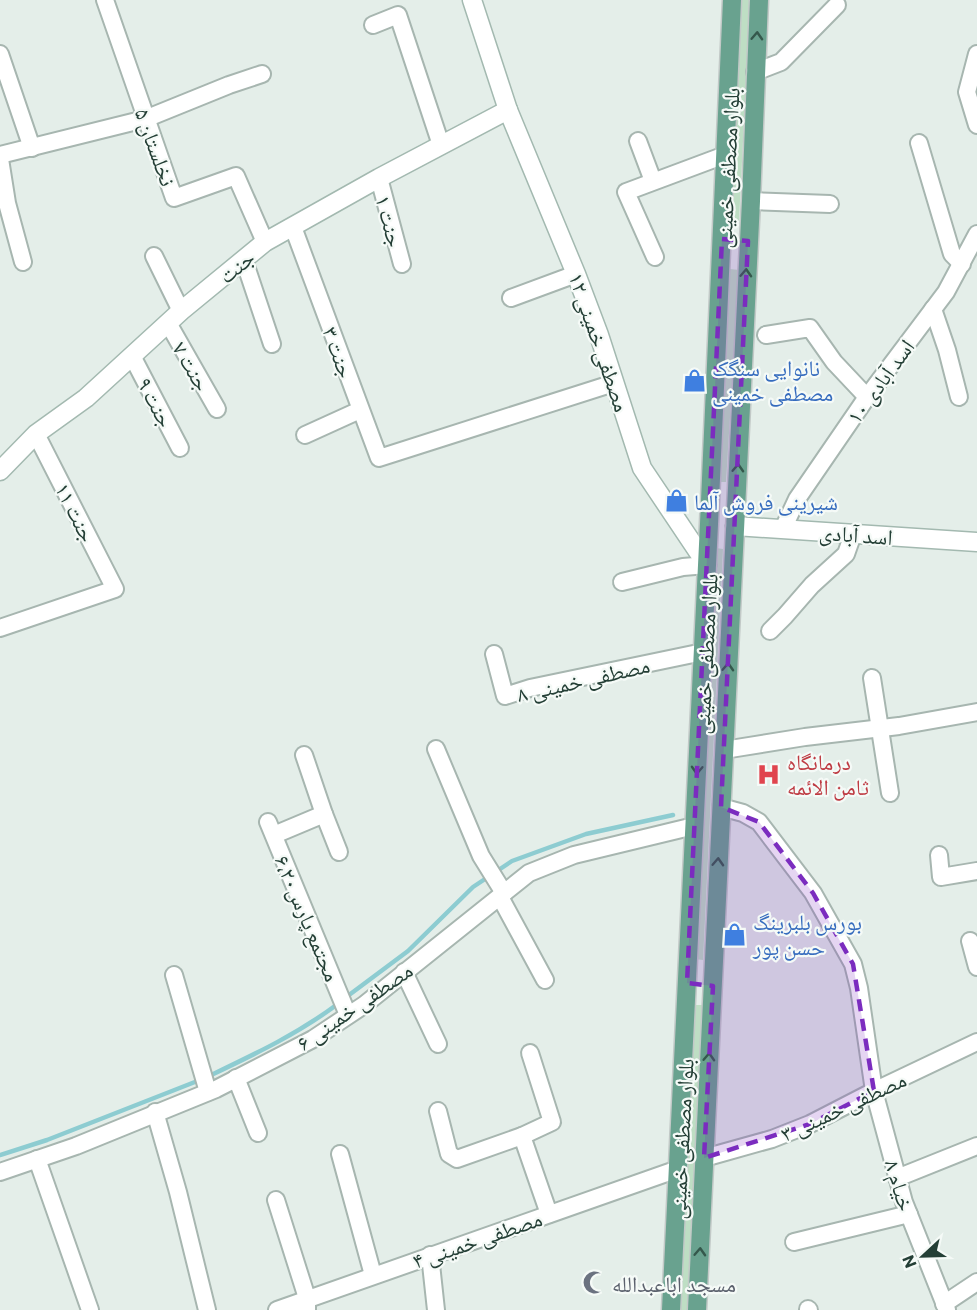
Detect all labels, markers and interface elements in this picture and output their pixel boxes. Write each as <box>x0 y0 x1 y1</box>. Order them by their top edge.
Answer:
one-way arrow <box>750 32 763 41</box>
street label: بلوار مصطفی خمینی <box>709 87 746 249</box>
street label: نخلستان ۵ <box>128 104 183 190</box>
street label: جنت ۱ <box>370 192 410 250</box>
street label: جنت <box>213 243 259 289</box>
street label: مصطفی خمینی ۱۲ <box>563 269 636 415</box>
one-way arrow <box>740 269 753 278</box>
street label: جنت ۳ <box>317 323 361 381</box>
street label: اسد آبادی ۱۰ <box>840 333 921 429</box>
street label: جنت ۷ <box>167 337 217 395</box>
place label: نانوایی سنگک مصطفی خمینی <box>712 354 833 407</box>
shop icon: نانوایی سنگک مصطفی خمینی <box>681 367 707 393</box>
street label: جنت ۹ <box>132 372 180 432</box>
one-way arrow <box>731 463 744 472</box>
street label: جنت ۱۱ <box>50 478 102 546</box>
shop icon: شیرینی فروش آلما <box>663 488 689 514</box>
place label: شیرینی فروش آلما <box>694 488 838 516</box>
street label: اسد آبادی <box>818 518 894 551</box>
street label: بلوار مصطفی خمینی <box>687 573 724 735</box>
street label: مصطفی خمینی ۸ <box>514 651 652 708</box>
one-way arrow <box>722 663 735 672</box>
place label: درمانگاه ثامن الائمه <box>787 748 869 801</box>
hospital icon: درمانگاه ثامن الائمه <box>756 761 782 787</box>
one-way arrow <box>691 766 704 775</box>
street label: ۶،مجتمع پارس۲۰ <box>268 851 347 986</box>
one-way arrow <box>712 857 725 866</box>
place label: بورس بلبرینگ حسن پور <box>752 908 862 961</box>
shop icon: بورس بلبرینگ حسن پور <box>722 921 748 947</box>
street label: مصطفی خمینی ۶ <box>291 956 418 1057</box>
one-way arrow <box>703 1052 716 1061</box>
street label: بلوار مصطفی خمینی <box>663 1058 700 1220</box>
street label: مصطفی خمینی ۳ <box>776 1065 911 1148</box>
street label: خیام ۸ <box>878 1156 921 1215</box>
street label: مصطفی خمینی ۴ <box>409 1204 546 1275</box>
north arrow <box>893 1226 953 1286</box>
one-way arrow <box>693 1247 706 1256</box>
text: N <box>898 1253 920 1271</box>
mosque icon: مسجد اباعبدالله <box>581 1270 607 1296</box>
place label: مسجد اباعبدالله <box>612 1270 736 1297</box>

